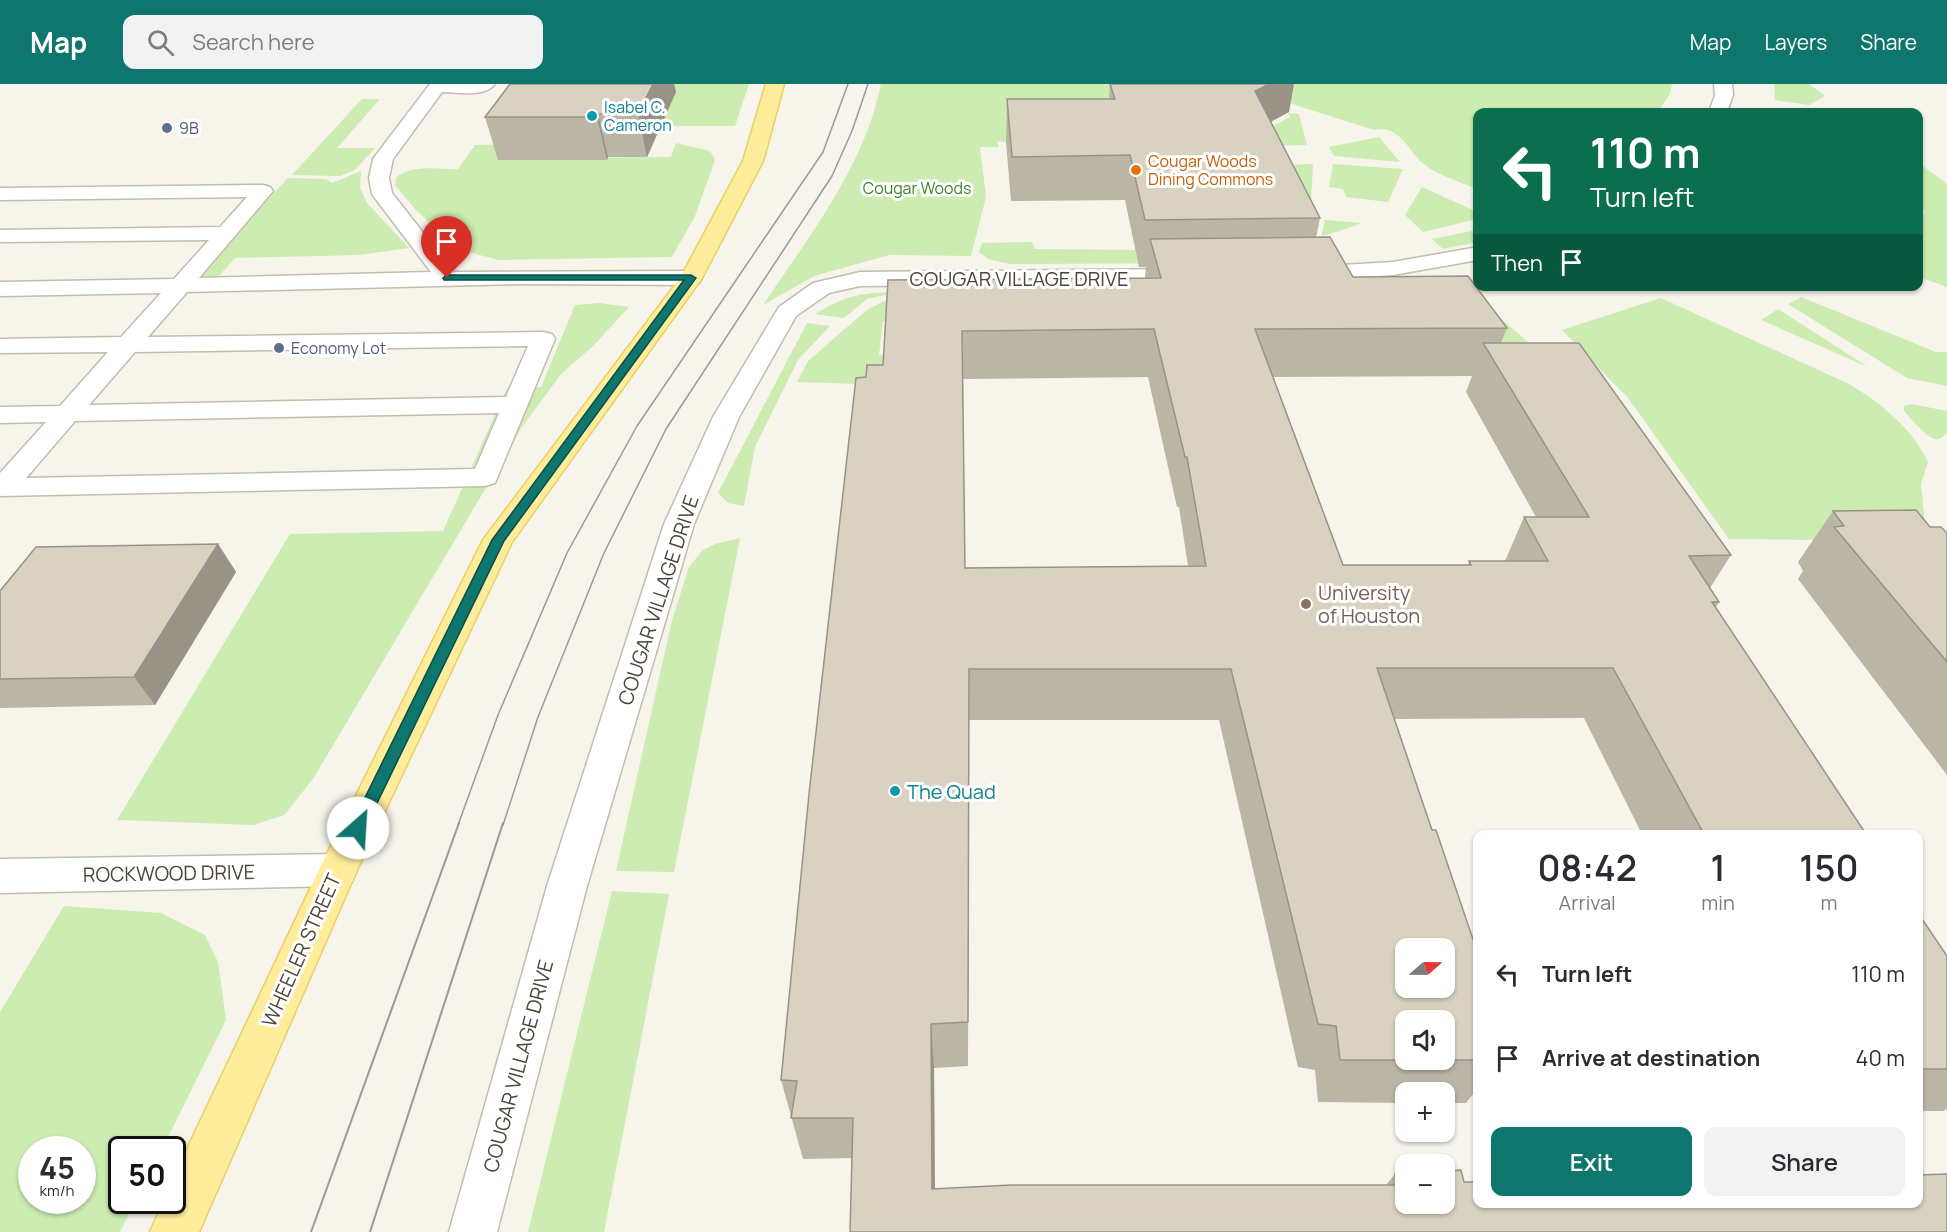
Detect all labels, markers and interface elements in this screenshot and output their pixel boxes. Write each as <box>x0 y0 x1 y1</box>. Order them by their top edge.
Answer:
search box <box>123 15 543 69</box>
text: Map <box>30 23 87 61</box>
icon: search <box>144 26 177 59</box>
text: Search here <box>192 27 315 57</box>
text: Map <box>1690 28 1731 56</box>
text: Layers <box>1764 28 1827 56</box>
text: Share <box>1860 28 1917 56</box>
place label: Isabel C. Cameron <box>604 96 672 136</box>
marker: Isabel C. Cameron <box>585 109 599 123</box>
place label: 9B <box>179 117 199 139</box>
marker: 9B <box>160 121 174 135</box>
text: 110 m <box>1590 123 1701 181</box>
icon: left <box>1491 132 1569 210</box>
place label: Cougar Woods Dining Commons <box>1148 150 1273 190</box>
marker: Cougar Woods Dining Commons <box>1129 163 1143 177</box>
park label: Cougar Woods <box>863 177 971 199</box>
text: Turn left <box>1590 178 1694 215</box>
pin <box>421 216 472 278</box>
icon: arrive <box>430 225 463 258</box>
icon: arrive <box>1555 246 1588 279</box>
text: Then <box>1491 248 1543 278</box>
street label: COUGAR VILLAGE DRIVE <box>910 265 1128 292</box>
place label: Economy Lot <box>291 337 386 359</box>
marker: Economy Lot <box>272 341 286 355</box>
street label: COUGAR VILLAGE DRIVE <box>611 492 705 708</box>
place label: University of Houston <box>1318 579 1420 629</box>
marker: University of Houston <box>1299 597 1313 611</box>
place label: The Quad <box>907 778 996 805</box>
marker: The Quad <box>888 784 902 798</box>
position arrow <box>326 796 390 860</box>
text: 08:42 <box>1537 843 1637 892</box>
text: 1 <box>1710 843 1726 892</box>
text: 150 <box>1799 843 1859 892</box>
street label: ROCKWOOD DRIVE <box>83 858 255 888</box>
street label: WHEELER STREET <box>255 869 347 1031</box>
text: Arrival <box>1559 889 1616 916</box>
text: min <box>1701 889 1735 916</box>
text: m <box>1820 889 1837 916</box>
north arrow <box>1395 938 1455 998</box>
map controls <box>1395 938 1455 1214</box>
street label: COUGAR VILLAGE DRIVE <box>477 957 559 1175</box>
icon: left <box>1491 958 1524 991</box>
text: Turn left <box>1542 959 1632 989</box>
text: 110 m <box>1851 959 1905 989</box>
button: sound <box>1395 1010 1455 1070</box>
icon: arrive <box>1491 1042 1524 1075</box>
text: Arrive at destination <box>1542 1043 1760 1073</box>
text: 40 m <box>1856 1043 1905 1073</box>
button: + <box>1395 1082 1455 1142</box>
button: Exit <box>1491 1127 1692 1196</box>
button: Share <box>1704 1127 1905 1196</box>
speed limit sign: 50 <box>108 1136 186 1214</box>
text: 45 <box>39 1147 75 1188</box>
button: − <box>1395 1154 1455 1214</box>
text: km/h <box>40 1180 74 1201</box>

